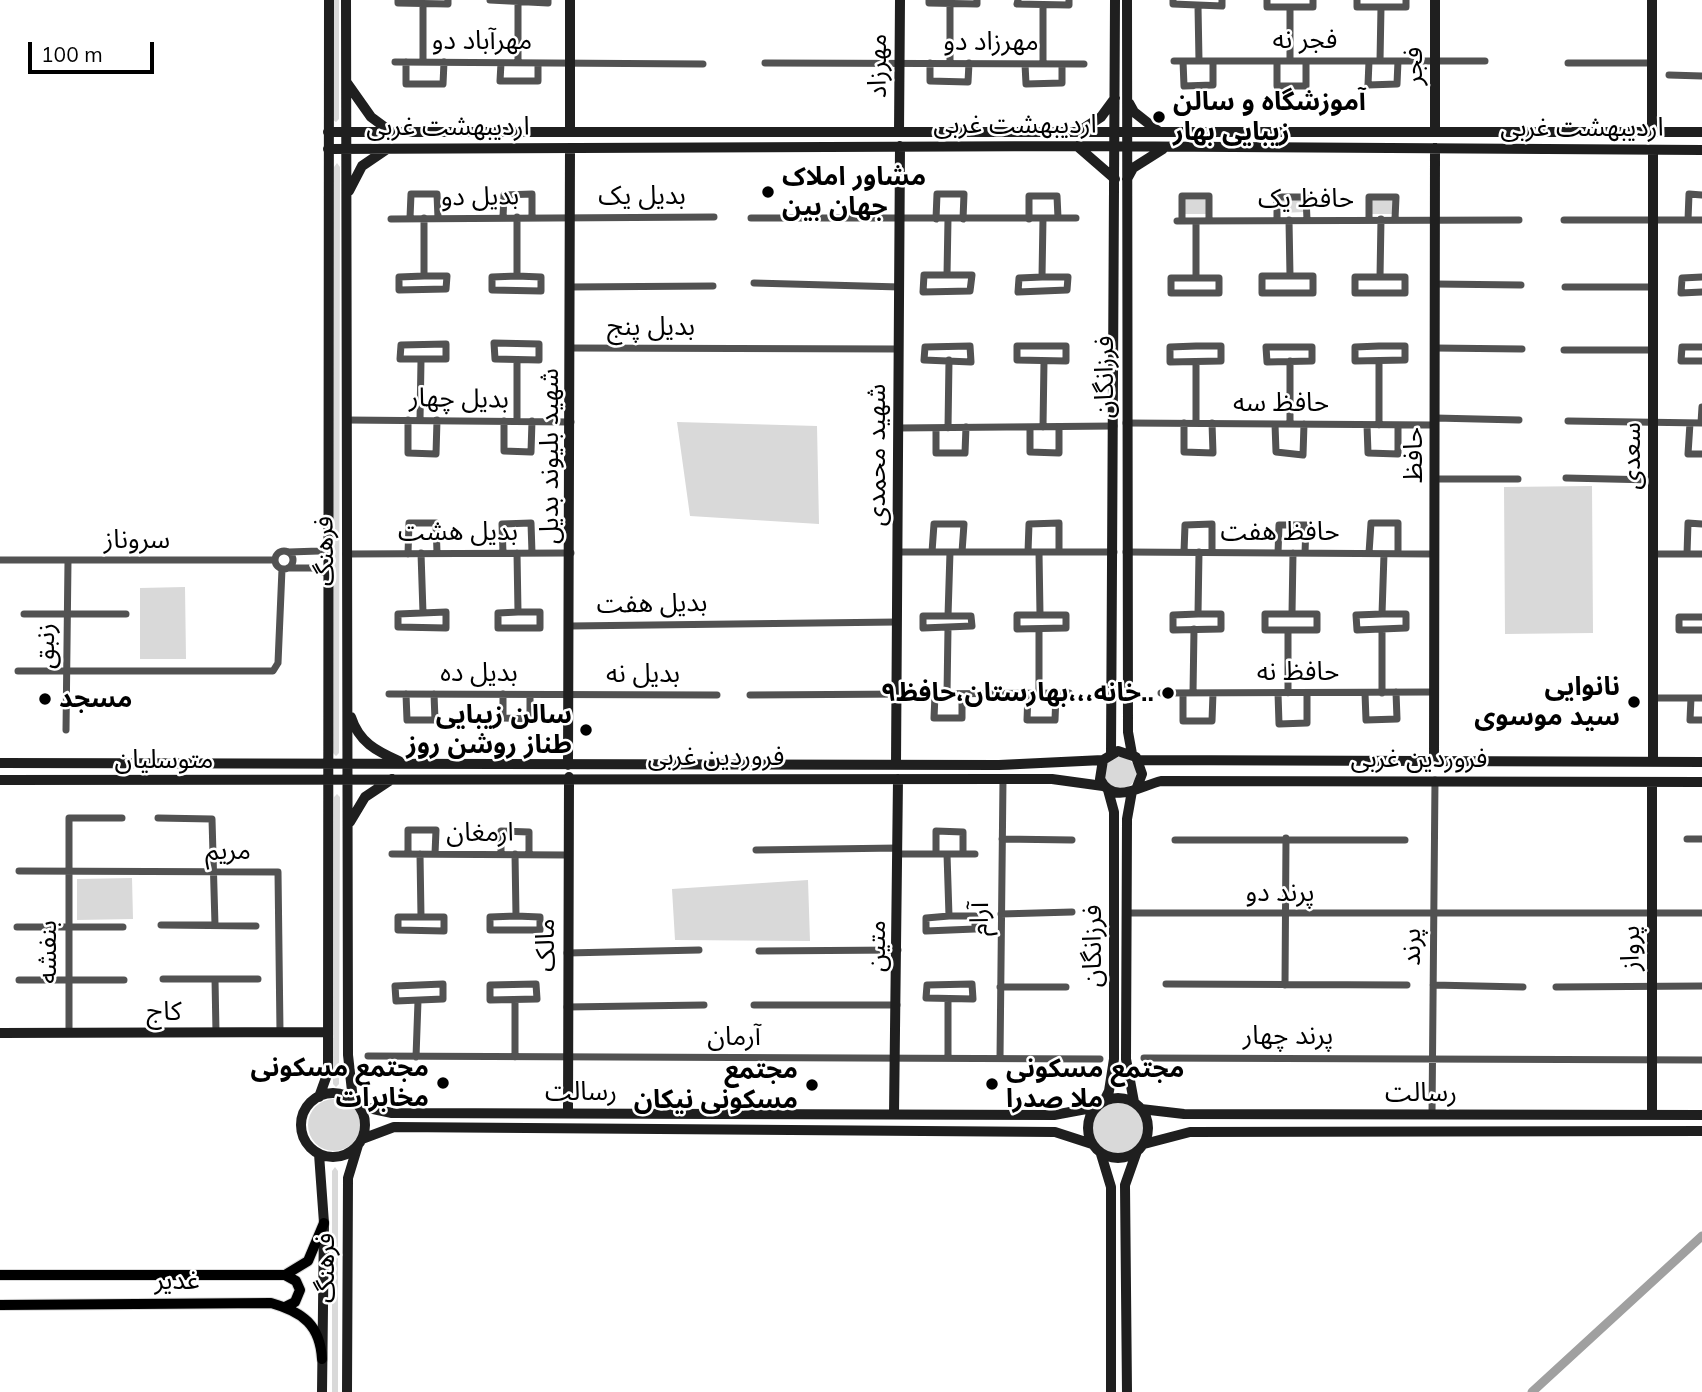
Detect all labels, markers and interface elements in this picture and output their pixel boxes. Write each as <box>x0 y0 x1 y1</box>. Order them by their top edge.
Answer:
street label: فجر نه <box>1273 24 1337 56</box>
street label: مهرآباد دو <box>432 25 532 57</box>
street label: مهرزاد دو <box>943 26 1039 58</box>
scale bar <box>32 28 158 72</box>
street label: مهرزاد <box>862 34 894 98</box>
text: 100 m <box>41 41 103 67</box>
street label: فجر <box>1398 47 1430 85</box>
place label: آموزشگاه و سالن زیبایی بهار <box>1173 86 1366 148</box>
street label: اردیبهشت غربی <box>933 109 1097 141</box>
marker: آموزشگاه و سالن زیبایی بهار <box>1151 109 1167 125</box>
street label: اردیبهشت غربی <box>366 111 530 143</box>
street label: اردیبهشت غربی <box>1500 112 1664 144</box>
place label: مشاور املاک جهان بین <box>782 161 926 222</box>
street label: بدیل یک <box>598 180 686 212</box>
street label: بدیل دو <box>441 181 519 213</box>
street label: حافظ یک <box>1258 183 1354 215</box>
marker: مشاور املاک جهان بین <box>760 184 776 200</box>
street label: بدیل پنج <box>607 311 695 343</box>
street label: فرزانگان <box>1089 336 1121 418</box>
street label: شهید بلیوند بدیل <box>534 368 566 544</box>
street label: بدیل چهار <box>409 383 509 415</box>
street label: شهید محمدی <box>861 384 893 526</box>
street label: حافظ سه <box>1233 387 1329 419</box>
street label: سعدی <box>1616 422 1648 490</box>
street label: حافظ <box>1398 427 1430 483</box>
street label: فرهنگ <box>309 516 341 586</box>
street label: بدیل هشت <box>398 516 518 548</box>
street label: حافظ هفت <box>1220 516 1340 548</box>
street label: سروناز <box>104 524 170 556</box>
street label: بدیل هفت <box>596 587 708 621</box>
street label: زنبق <box>30 623 62 669</box>
street label: حافظ نه <box>1257 656 1339 688</box>
street label: بدیل ده <box>440 657 518 689</box>
street label: بدیل نه <box>606 658 680 690</box>
place label: نانوایی سید موسوی <box>1474 671 1620 732</box>
place label: خانه،،،بهارستان،حافظ۹.. <box>881 677 1154 709</box>
place label: مسجد <box>59 683 132 715</box>
marker: خانه،،،بهارستان،حافظ۹.. <box>1160 685 1176 701</box>
marker: مسجد <box>37 691 53 707</box>
marker: نانوایی سید موسوی <box>1626 694 1642 710</box>
place label: سالن زیبایی طناز روشن روز <box>406 699 572 760</box>
marker: سالن زیبایی طناز روشن روز <box>578 722 594 738</box>
street label: فروردین غربی <box>648 741 784 773</box>
street label: فروردین غربی <box>1351 743 1487 775</box>
street label: متوسلیان <box>115 744 213 776</box>
street label: ارمغان <box>446 817 514 849</box>
street label: مریم <box>205 835 251 867</box>
street label: پرند دو <box>1246 877 1314 909</box>
street label: آرام <box>964 902 996 936</box>
street label: فرزانگان <box>1077 905 1109 987</box>
street label: مالک <box>530 918 562 972</box>
street label: بنفشه <box>32 920 64 984</box>
street label: متین <box>861 920 893 972</box>
street label: پرواز <box>1615 925 1647 971</box>
street label: پرند <box>1396 928 1428 966</box>
street label: کاج <box>147 996 181 1028</box>
street label: پرند چهار <box>1243 1020 1333 1052</box>
street label: آرمان <box>707 1021 761 1053</box>
place label: مجتمع مسکونی مخابرات <box>251 1052 429 1114</box>
place label: مجتمع مسکونی ملا صدرا <box>1006 1053 1184 1114</box>
place label: مجتمع مسکونی نیکان <box>634 1054 798 1116</box>
marker: مجتمع مسکونی مخابرات <box>435 1075 451 1091</box>
street label: رسالت <box>545 1076 617 1108</box>
marker: مجتمع مسکونی ملا صدرا <box>984 1076 1000 1092</box>
marker: مجتمع مسکونی نیکان <box>804 1077 820 1093</box>
street label: رسالت <box>1385 1077 1457 1109</box>
street label: فرهنگ <box>310 1233 342 1303</box>
street label: غدیر <box>155 1265 199 1297</box>

